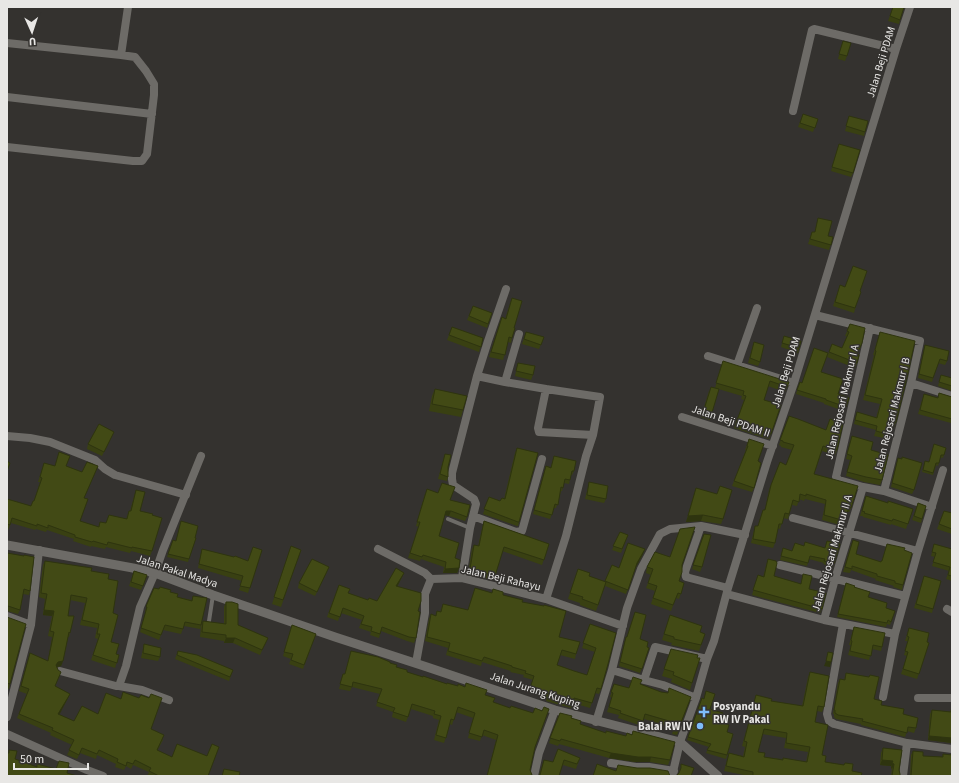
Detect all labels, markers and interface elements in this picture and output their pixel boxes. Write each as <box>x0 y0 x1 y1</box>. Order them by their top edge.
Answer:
north arrow <box>12 12 52 52</box>
street label: Jalan Beji PDAM <box>863 25 899 99</box>
text: U <box>28 34 37 49</box>
street label: Jalan Beji PDAM <box>768 335 804 409</box>
street label: Jalan Rejosari Makmur I A <box>821 343 863 461</box>
street label: Jalan Rejosari Makmur I B <box>870 355 914 474</box>
street label: Jalan Beji PDAM II <box>690 401 772 441</box>
street label: Jalan Rejosari Makmur II A <box>808 493 856 613</box>
street label: Jalan Pakal Madya <box>134 551 220 591</box>
street label: Jalan Beji Rahayu <box>460 562 542 594</box>
street label: Jalan Jurang Kuping <box>488 668 582 712</box>
place label: Posyandu RW IV Pakal <box>713 699 770 727</box>
marker: Posyandu RW IV Pakal <box>698 706 710 718</box>
place label: Balai RW IV <box>638 719 693 734</box>
marker: Balai RW IV <box>695 721 705 731</box>
scale bar <box>14 745 88 771</box>
text: 50 m <box>20 751 44 768</box>

